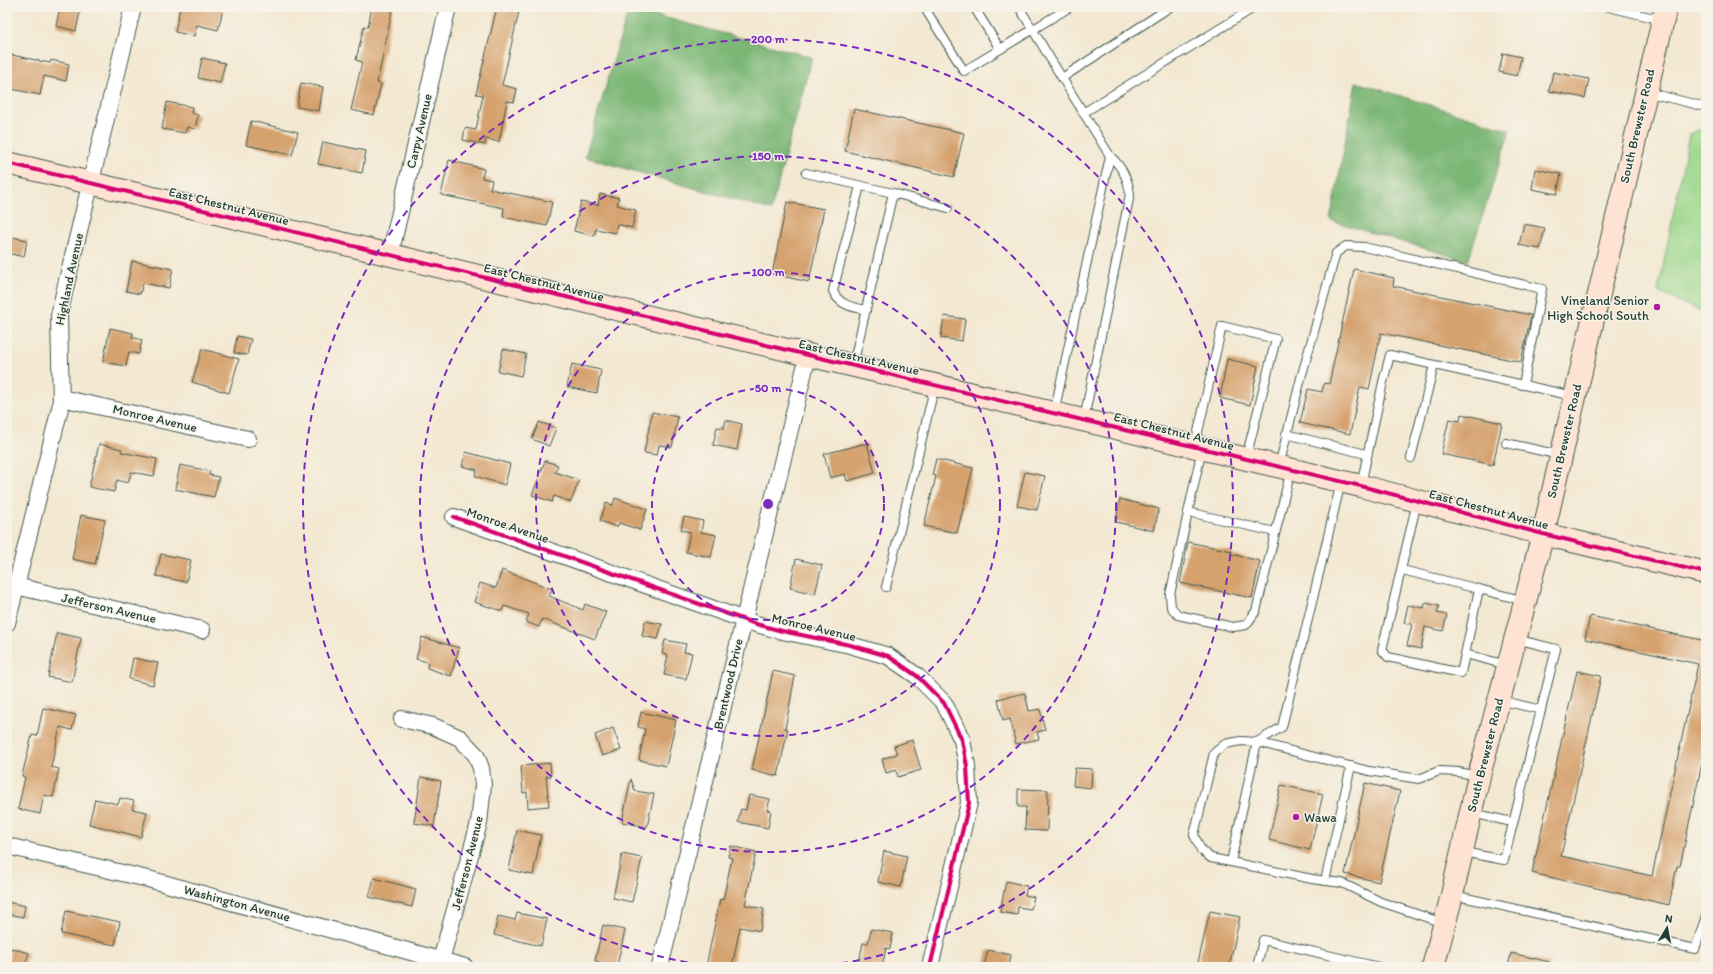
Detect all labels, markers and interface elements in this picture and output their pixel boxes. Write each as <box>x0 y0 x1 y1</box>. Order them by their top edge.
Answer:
text: 200 m <box>751 32 786 46</box>
street label: South Brewster Road <box>1617 67 1657 185</box>
street label: Carpy Avenue <box>403 92 435 170</box>
text: 150 m <box>752 149 785 163</box>
street label: East Chestnut Avenue <box>167 184 291 228</box>
street label: Highland Avenue <box>52 231 86 327</box>
street label: East Chestnut Avenue <box>482 260 606 304</box>
text: 100 m <box>751 265 785 279</box>
place label: Vineland Senior High School South <box>1547 293 1650 323</box>
marker: Vineland Senior High School South <box>1652 302 1662 312</box>
street label: East Chestnut Avenue <box>797 336 921 378</box>
text: 50 m <box>755 381 782 395</box>
street label: South Brewster Road <box>1544 382 1584 500</box>
street label: Monroe Avenue <box>111 401 199 435</box>
street label: East Chestnut Avenue <box>1112 409 1236 453</box>
street label: East Chestnut Avenue <box>1428 486 1550 532</box>
centre of rings <box>761 497 775 511</box>
street label: Monroe Avenue <box>465 504 551 546</box>
street label: Jefferson Avenue <box>60 590 158 626</box>
street label: Monroe Avenue <box>770 610 858 644</box>
street label: Brentwood Drive <box>710 637 746 731</box>
street label: South Brewster Road <box>1464 696 1506 814</box>
place label: Wawa <box>1304 810 1337 825</box>
marker: Wawa <box>1291 812 1301 822</box>
street label: Jefferson Avenue <box>448 814 486 912</box>
street label: Washington Avenue <box>182 882 292 924</box>
north arrow <box>1647 908 1687 948</box>
text: N <box>1664 912 1673 926</box>

